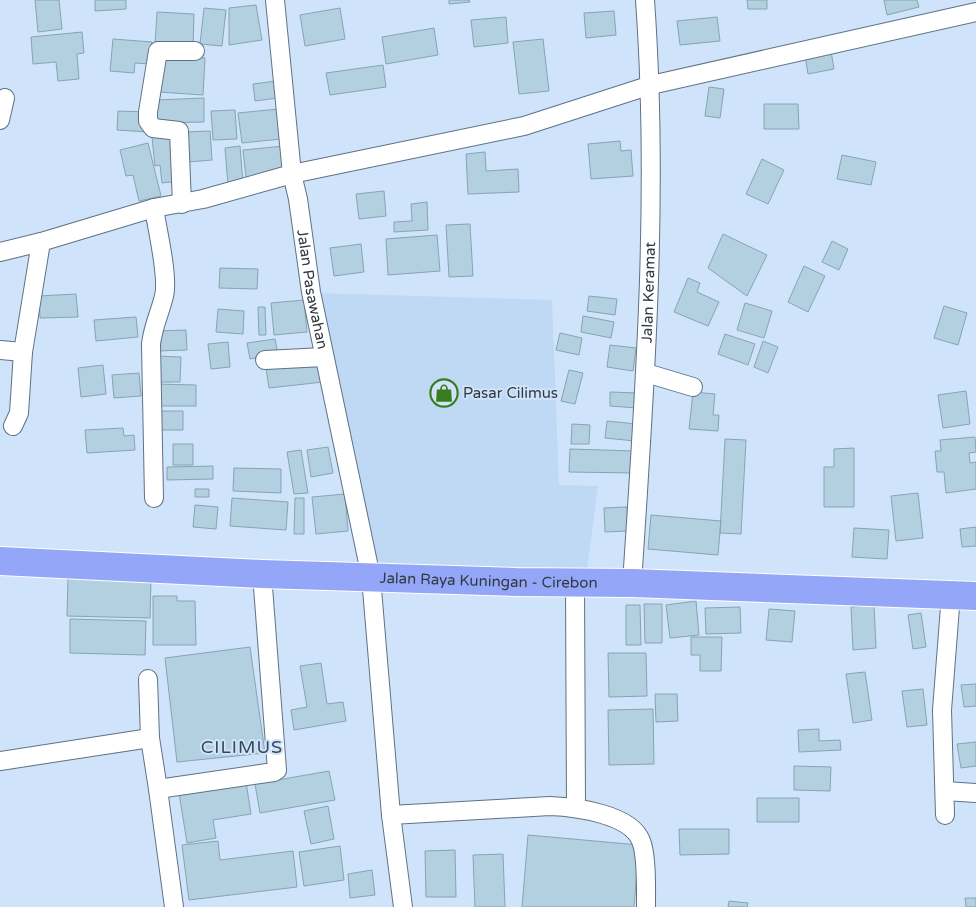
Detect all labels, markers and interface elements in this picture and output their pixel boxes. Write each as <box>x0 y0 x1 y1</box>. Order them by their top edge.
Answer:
street label: Jalan Pasawahan <box>293 228 332 351</box>
street label: Jalan Keramat <box>638 241 659 343</box>
shop icon: Pasar Cilimus <box>429 378 459 408</box>
place label: Pasar Cilimus <box>463 384 558 402</box>
street label: Jalan Raya Kuningan - Cirebon <box>379 569 598 592</box>
district label: CILIMUS <box>201 736 283 758</box>

